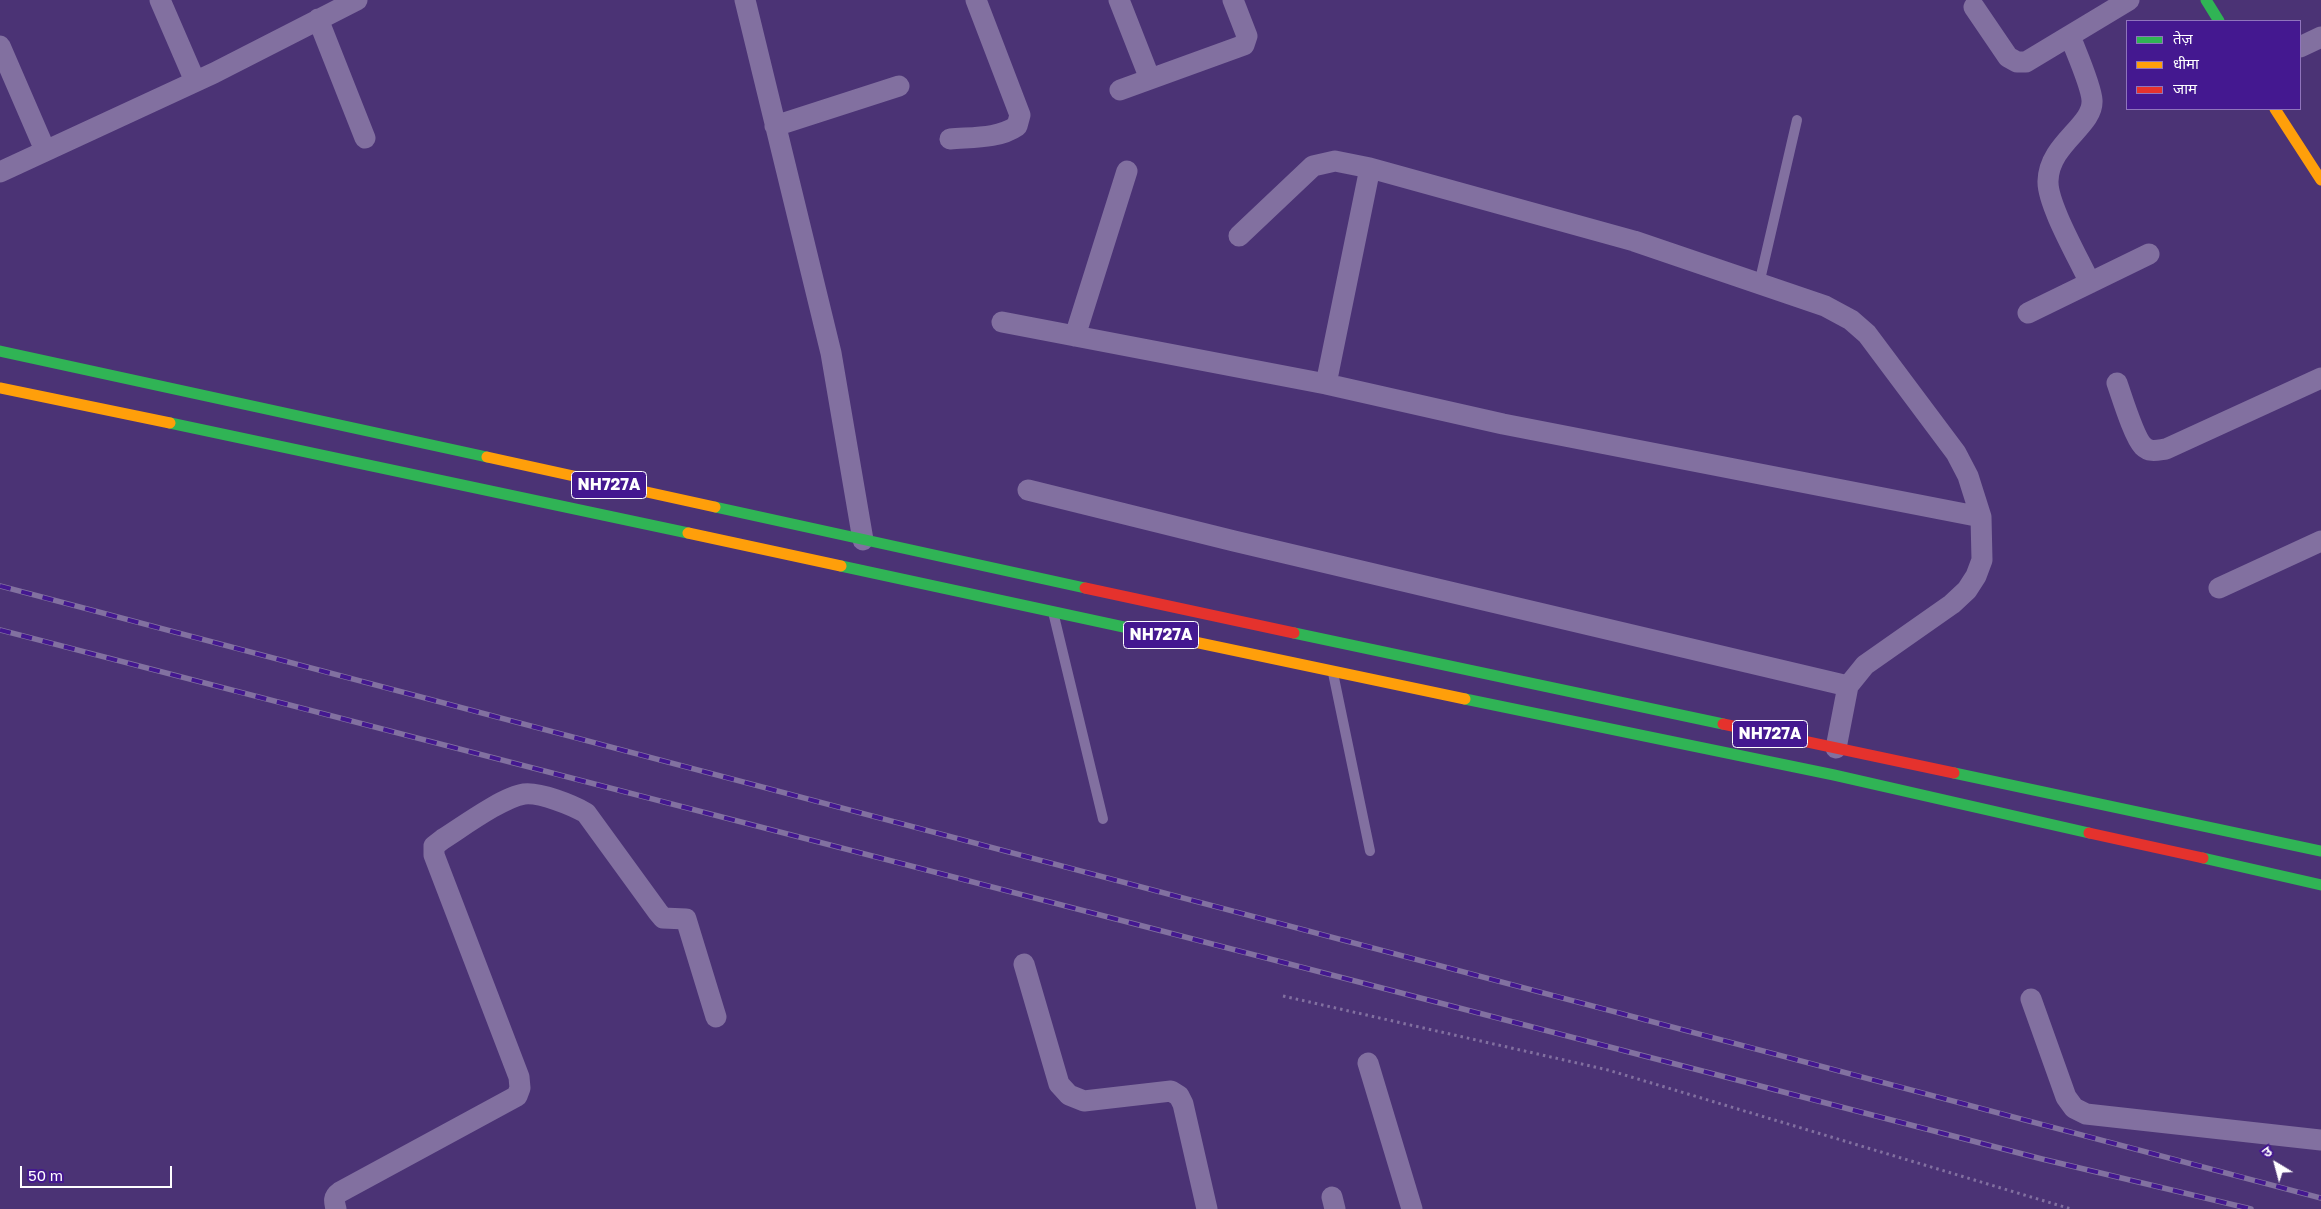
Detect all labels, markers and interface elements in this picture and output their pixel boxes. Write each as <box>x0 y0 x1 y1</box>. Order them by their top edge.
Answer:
legend <box>2126 20 2301 110</box>
text: तेज़ <box>2173 29 2193 47</box>
text: धीमा <box>2173 54 2199 72</box>
text: जाम <box>2173 79 2197 97</box>
road number: NH727A <box>572 472 646 498</box>
road number: NH727A <box>1124 622 1198 648</box>
road number: NH727A <box>1732 721 1808 748</box>
north arrow <box>2251 1139 2301 1189</box>
text: उ <box>2258 1142 2275 1161</box>
scale bar <box>22 1156 175 1188</box>
text: 50 m <box>28 1166 63 1184</box>

